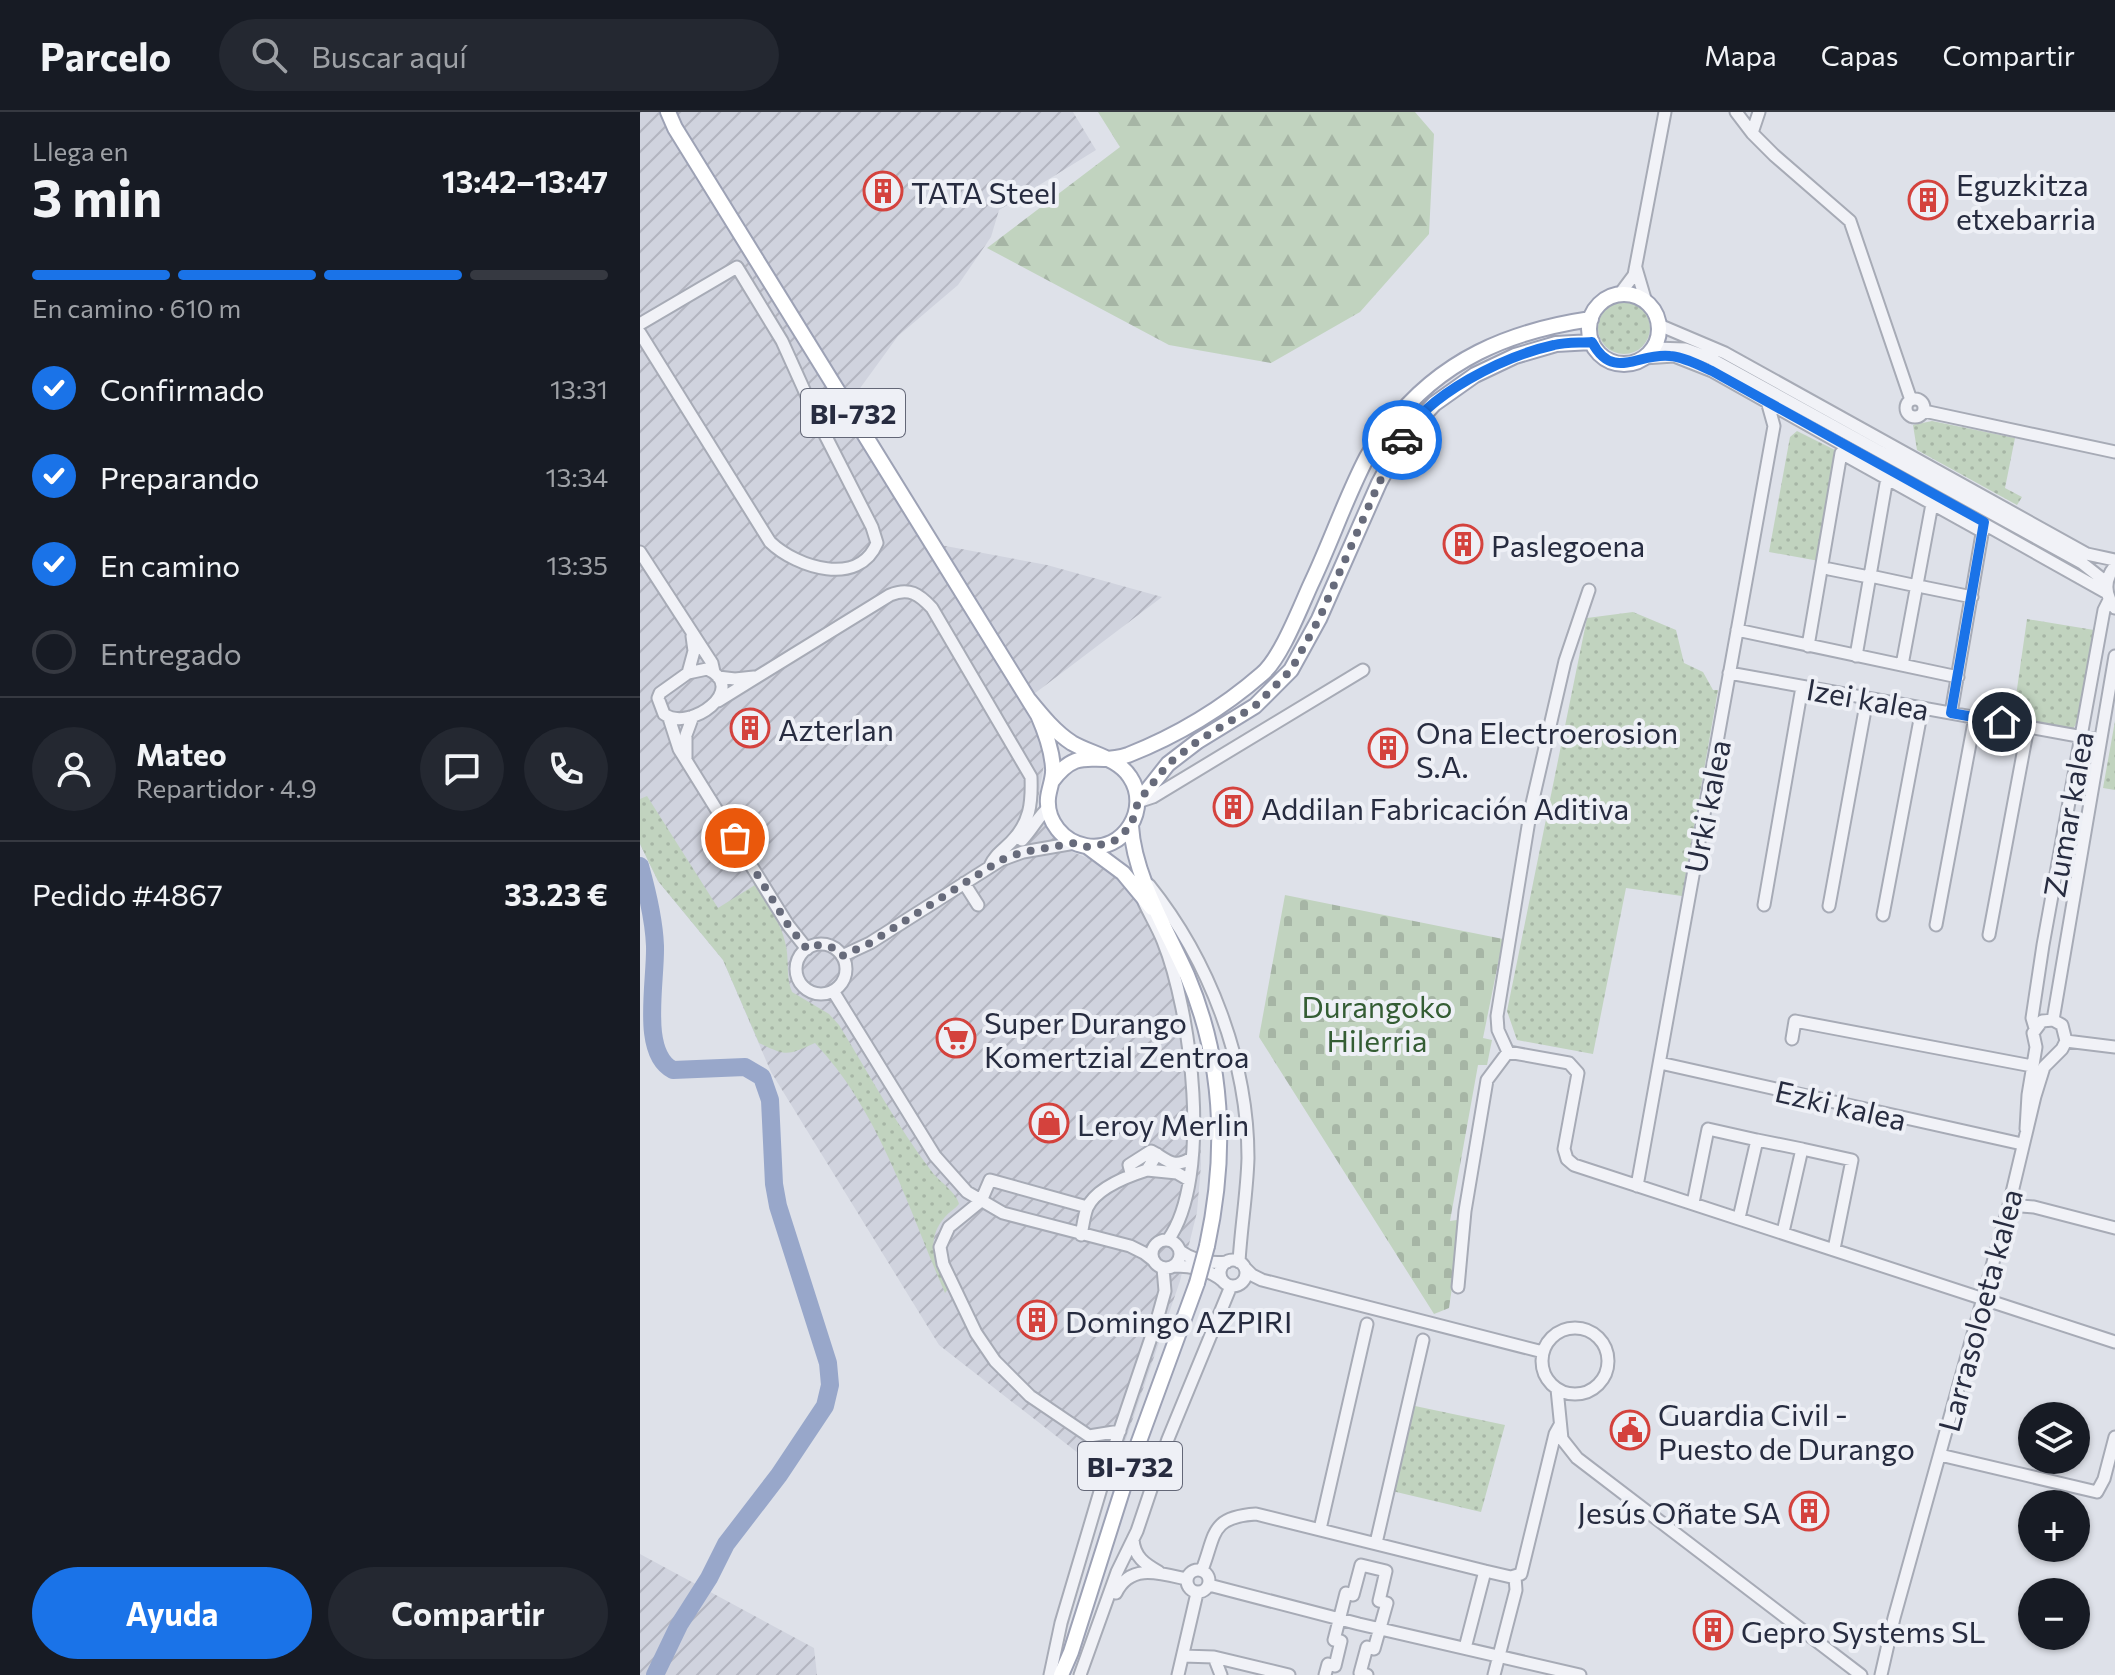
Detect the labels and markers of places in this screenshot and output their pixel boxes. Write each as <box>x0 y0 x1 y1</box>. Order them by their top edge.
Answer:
place label: Eguzkitza etxebarria <box>1956 165 2096 236</box>
building icon: TATA Steel <box>862 170 904 212</box>
place label: TATA Steel <box>911 173 1057 210</box>
building icon: Eguzkitza etxebarria <box>1907 179 1949 221</box>
building icon: Paslegoena <box>1442 523 1484 565</box>
place label: Paslegoena <box>1491 526 1645 563</box>
pin <box>1968 688 2036 756</box>
building icon: Azterlan <box>729 707 771 749</box>
place label: Azterlan <box>778 710 894 747</box>
place label: Ona Electroerosion S.A. <box>1416 713 1678 784</box>
building icon: Ona Electroerosion S.A. <box>1367 727 1409 769</box>
building icon: Addilan Fabricación Aditiva <box>1212 786 1254 828</box>
place label: Addilan Fabricación Aditiva <box>1261 789 1629 826</box>
pin <box>701 804 769 872</box>
place label: Super Durango Komertzial Zentroa <box>984 1003 1250 1074</box>
supermarket icon: Super Durango Komertzial Zentroa <box>935 1017 977 1059</box>
shop icon: Leroy Merlin <box>1028 1102 1070 1144</box>
place label: Leroy Merlin <box>1077 1105 1249 1142</box>
building icon: Domingo AZPIRI <box>1016 1299 1058 1341</box>
place label: Domingo AZPIRI <box>1065 1302 1292 1339</box>
place label: Guardia Civil - Puesto de Durango <box>1658 1395 1915 1466</box>
public building icon: Guardia Civil - Puesto de Durango <box>1609 1409 1651 1451</box>
building icon: Jesús Oñate SA <box>1788 1490 1830 1532</box>
place label: Jesús Oñate SA <box>1577 1493 1781 1530</box>
building icon: Gepro Systems SL <box>1692 1609 1734 1651</box>
place label: Gepro Systems SL <box>1741 1612 1986 1649</box>

